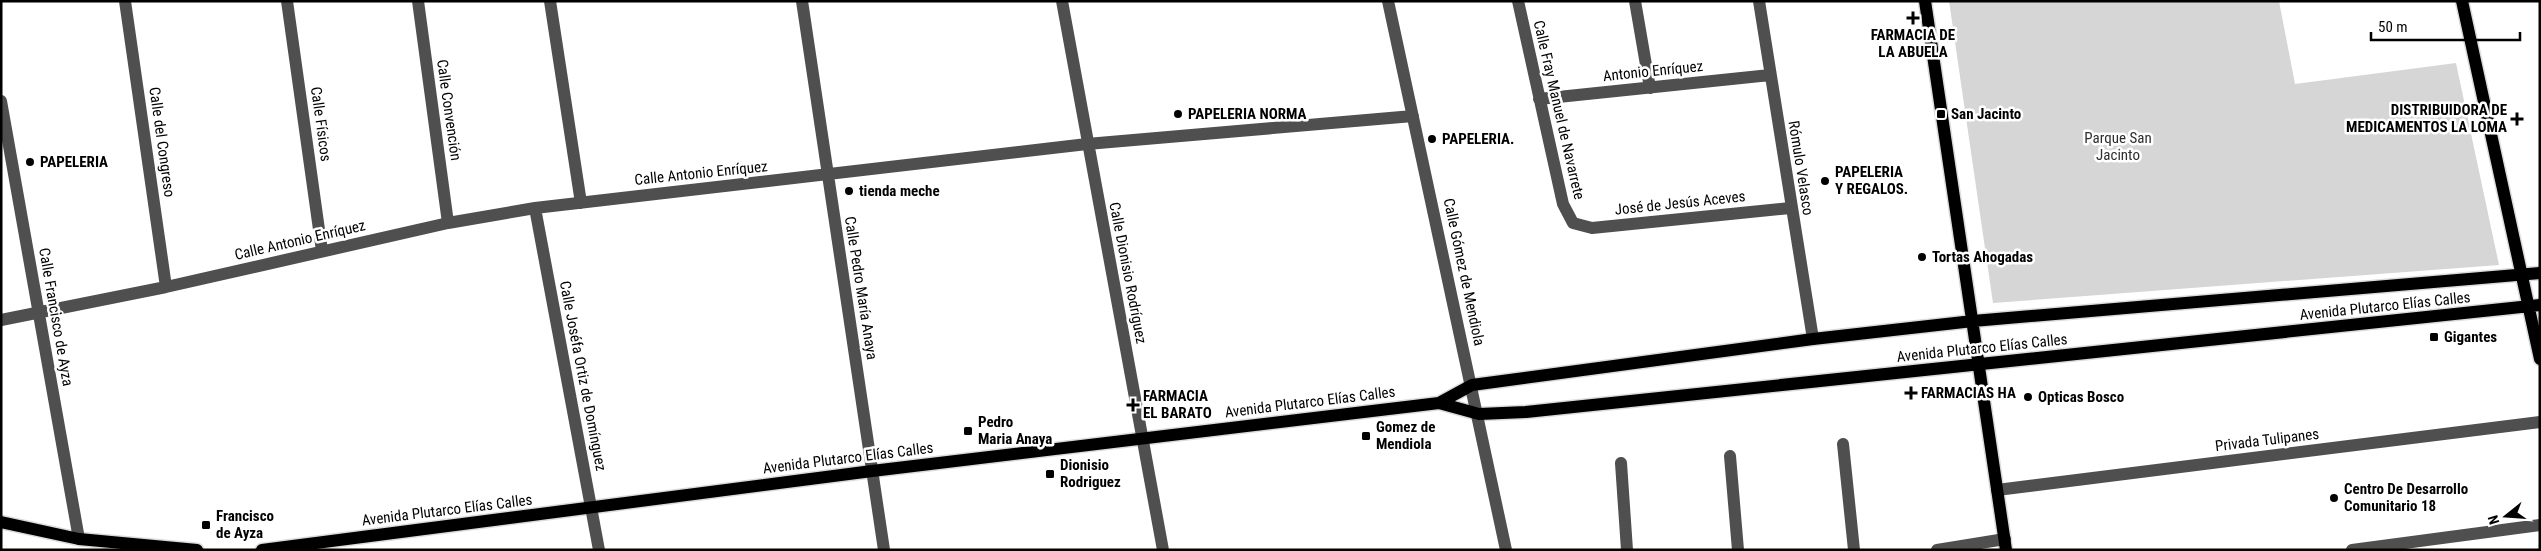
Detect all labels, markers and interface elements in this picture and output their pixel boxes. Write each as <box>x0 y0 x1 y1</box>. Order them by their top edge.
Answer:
scale bar <box>2371 10 2520 42</box>
marker: FARMACIA DE LA ABUELA <box>1907 12 1919 24</box>
text: 50 m <box>2378 18 2408 36</box>
street label: Calle Fray Manuel de Navarrete <box>1530 19 1588 201</box>
place label: FARMACIA DE LA ABUELA <box>1871 26 1955 61</box>
street label: Antonio Enríquez <box>1602 57 1704 85</box>
street label: Calle Convención <box>433 58 465 162</box>
street label: Calle Físicos <box>307 85 335 163</box>
street label: Calle del Congreso <box>145 86 179 198</box>
place label: DISTRIBUIDORA DE MEDICAMENTOS LA LOMA <box>2346 101 2507 136</box>
place label: PAPELERIA NORMA <box>1188 105 1307 123</box>
place label: San Jacinto <box>1951 105 2021 123</box>
marker: PAPELERIA NORMA <box>1172 108 1184 120</box>
marker: San Jacinto <box>1935 108 1947 120</box>
marker: DISTRIBUIDORA DE MEDICAMENTOS LA LOMA <box>2511 113 2523 125</box>
street label: Rómulo Velasco <box>1785 119 1817 217</box>
park label: Parque San Jacinto <box>2084 129 2152 164</box>
place label: PAPELERIA. <box>1442 130 1514 148</box>
marker: PAPELERIA. <box>1426 133 1438 145</box>
place label: PAPELERIA <box>40 153 108 171</box>
marker: PAPELERIA <box>24 156 36 168</box>
street label: Calle Antonio Enríquez <box>634 157 768 189</box>
place label: PAPELERIA Y REGALOS. <box>1835 163 1908 198</box>
marker: PAPELERIA Y REGALOS. <box>1819 175 1831 187</box>
place label: tienda meche <box>859 182 940 200</box>
marker: tienda meche <box>843 185 855 197</box>
street label: José de Jesús Aceves <box>1614 187 1746 219</box>
street label: Calle Gómez de Mendiola <box>1440 197 1488 347</box>
street label: Calle Dionisio Rodríguez <box>1105 201 1151 345</box>
street label: Calle Pedro María Anaya <box>841 215 881 361</box>
street label: Calle Antonio Enríquez <box>233 216 367 264</box>
street label: Calle Francisco de Ayza <box>35 246 77 388</box>
place label: Tortas Ahogadas <box>1932 248 2033 266</box>
marker: Tortas Ahogadas <box>1916 251 1928 263</box>
street label: Calle Joséfa Ortiz de Domínguez <box>556 279 610 473</box>
street label: Avenida Plutarco Elías Calles <box>2299 288 2471 324</box>
place label: Gigantes <box>2444 328 2497 346</box>
street label: Avenida Plutarco Elías Calles <box>1896 330 2068 366</box>
marker: Gigantes <box>2428 331 2440 343</box>
street label: Avenida Plutarco Elías Calles <box>1224 383 1396 421</box>
place label: FARMACIAS HA <box>1921 384 2016 402</box>
place label: FARMACIA EL BARATO <box>1143 387 1212 422</box>
marker: FARMACIAS HA <box>1905 387 1917 399</box>
place label: Opticas Bosco <box>2038 388 2124 406</box>
marker: Opticas Bosco <box>2022 391 2034 403</box>
marker: FARMACIA EL BARATO <box>1127 399 1139 411</box>
place label: Pedro Maria Anaya <box>978 413 1052 448</box>
place label: Gomez de Mendiola <box>1376 418 1435 453</box>
marker: Pedro Maria Anaya <box>962 425 974 437</box>
street label: Privada Tulipanes <box>2214 425 2320 455</box>
marker: Gomez de Mendiola <box>1360 430 1372 442</box>
street label: Avenida Plutarco Elías Calles <box>762 439 934 477</box>
place label: Dionisio Rodriguez <box>1060 456 1121 491</box>
marker: Dionisio Rodriguez <box>1044 468 1056 480</box>
place label: Centro De Desarrollo Comunitario 18 <box>2344 480 2468 515</box>
street label: Avenida Plutarco Elías Calles <box>361 491 533 529</box>
north arrow <box>2481 491 2531 541</box>
marker: Centro De Desarrollo Comunitario 18 <box>2328 492 2340 504</box>
place label: Francisco de Ayza <box>216 507 274 542</box>
text: N <box>2485 513 2502 526</box>
marker: Francisco de Ayza <box>200 519 212 531</box>

